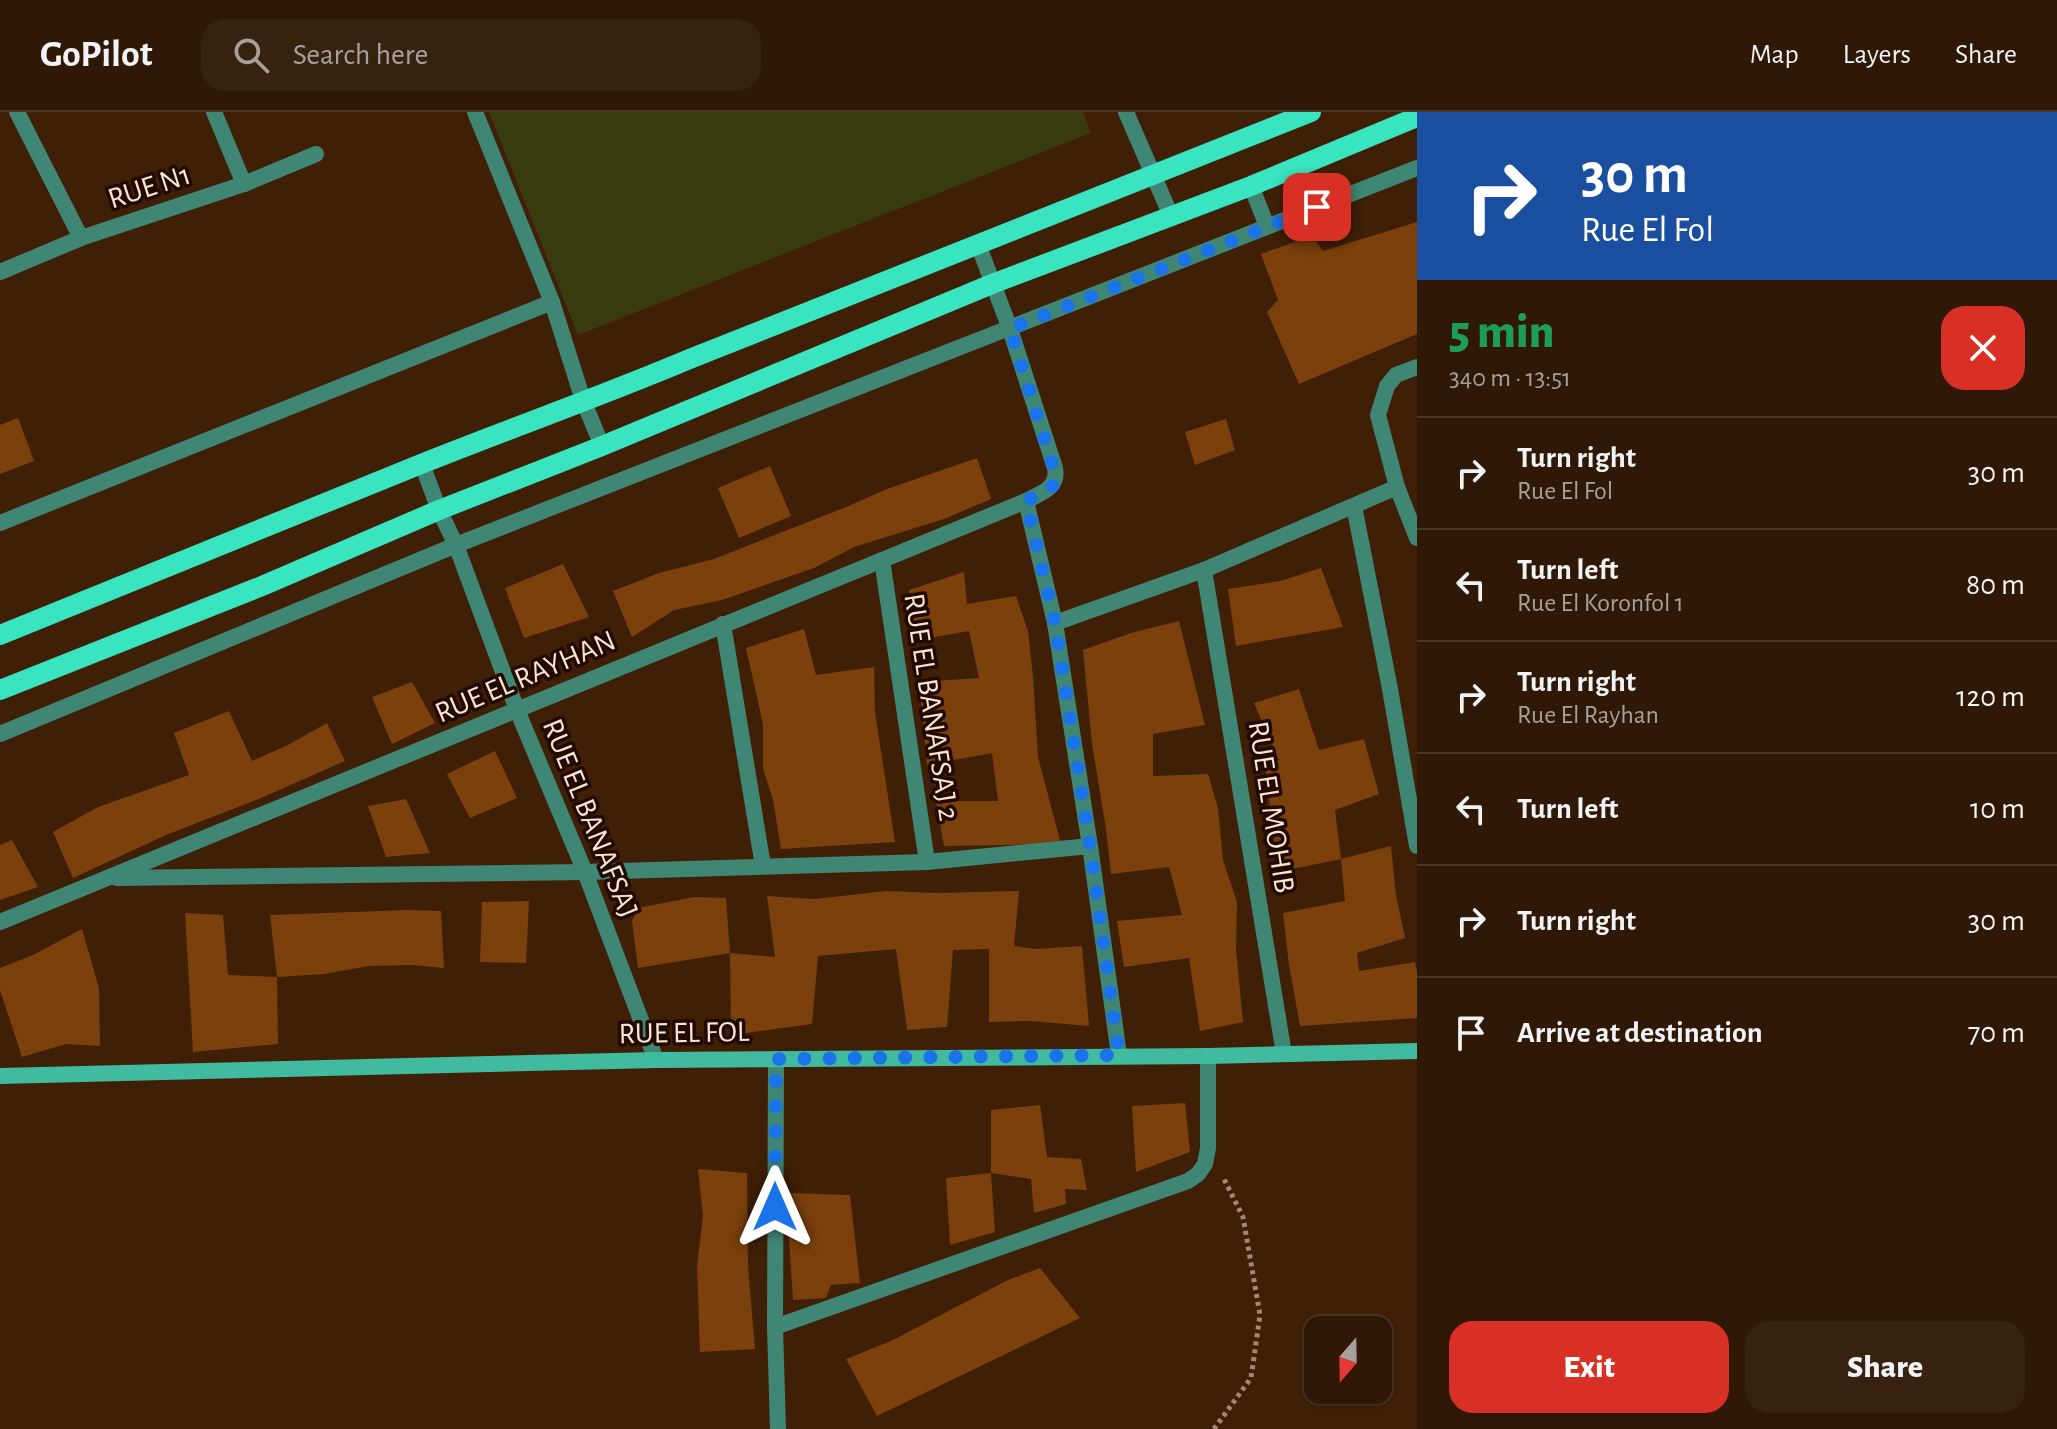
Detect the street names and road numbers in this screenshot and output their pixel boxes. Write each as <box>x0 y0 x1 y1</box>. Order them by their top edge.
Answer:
street label: RUE N1 <box>104 160 194 214</box>
street label: RUE EL BANAFSAJ 2 <box>898 591 964 823</box>
street label: RUE EL RAYHAN <box>431 625 620 728</box>
street label: RUE EL BANAFSAJ <box>537 715 644 922</box>
street label: RUE EL MOHIB <box>1243 719 1299 895</box>
street label: RUE EL FOL <box>618 1017 750 1049</box>

